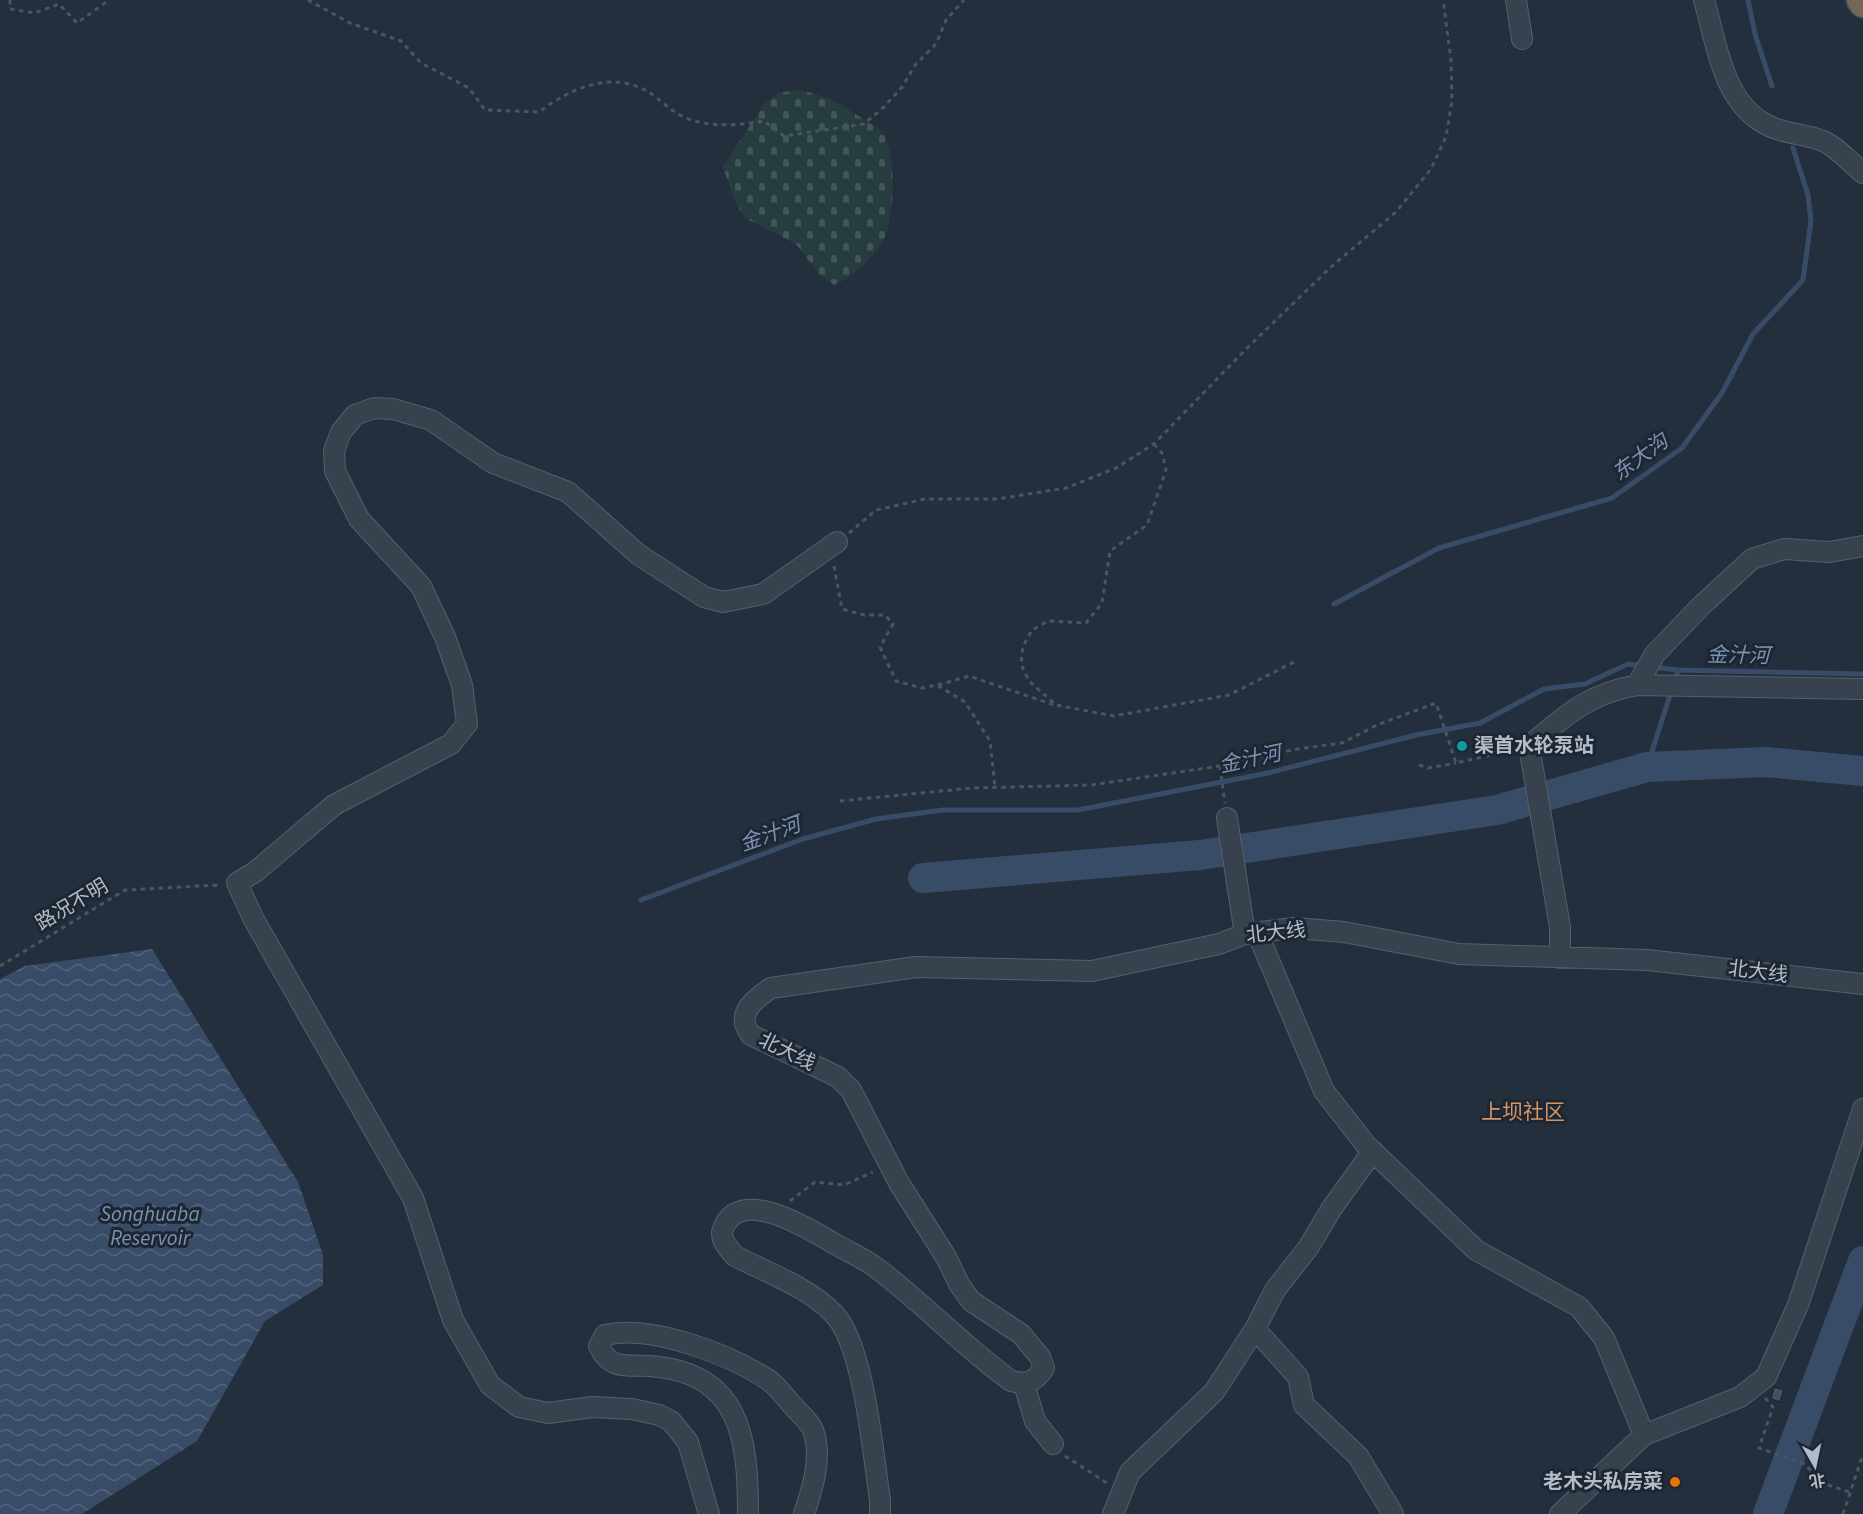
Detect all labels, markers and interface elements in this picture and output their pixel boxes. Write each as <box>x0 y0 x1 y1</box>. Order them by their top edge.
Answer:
water label: 东大沟 <box>1606 425 1676 488</box>
water label: 金汁河 <box>1706 639 1774 671</box>
place label: 渠首水轮泵站 <box>1474 732 1594 760</box>
water label: 金汁河 <box>1216 737 1288 780</box>
marker: 渠首水轮泵站 <box>1455 739 1469 753</box>
water label: 金汁河 <box>735 808 808 859</box>
street label: 路况不明 <box>31 872 113 938</box>
street label: 北大线 <box>1245 916 1307 950</box>
street label: 北大线 <box>1727 954 1789 990</box>
street label: 北大线 <box>754 1026 820 1078</box>
district label: 上坝社区 <box>1481 1097 1565 1127</box>
water label: Songhuaba Reservoir <box>100 1199 200 1253</box>
north arrow <box>1785 1436 1845 1496</box>
place label: 老木头私房菜 <box>1543 1468 1663 1496</box>
text: 北 <box>1808 1468 1827 1492</box>
marker: 老木头私房菜 <box>1668 1475 1682 1489</box>

